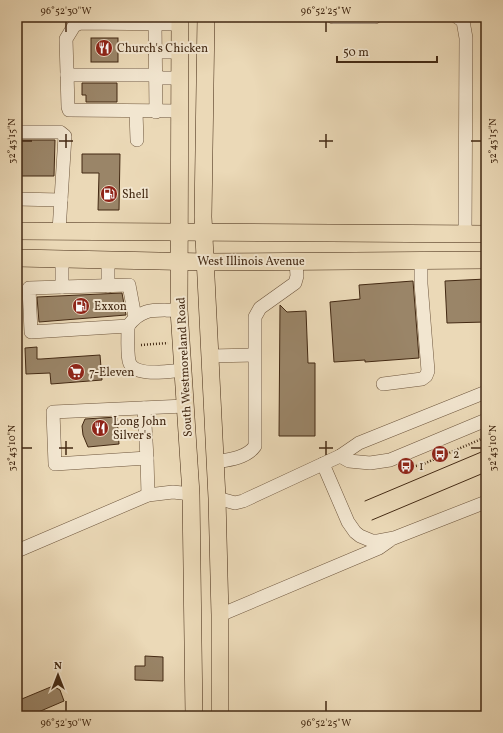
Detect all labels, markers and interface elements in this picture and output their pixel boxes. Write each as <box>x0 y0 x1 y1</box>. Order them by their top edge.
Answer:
text: 96°52'30"W <box>40 4 92 18</box>
text: 96°52'25"W <box>301 4 351 18</box>
restaurant icon: Church's Chicken <box>94 38 114 58</box>
scale bar <box>337 38 437 64</box>
place label: Church's Chicken <box>117 41 208 57</box>
text: 50 m <box>343 45 369 61</box>
text: 32°43'15"N <box>5 118 19 164</box>
text: 32°43'15"N <box>486 118 500 164</box>
fuel station icon: Shell <box>99 184 119 204</box>
place label: Shell <box>122 187 149 203</box>
street label: West Illinois Avenue <box>197 254 305 270</box>
fuel station icon: Exxon <box>71 296 91 316</box>
street label: South Westmoreland Road <box>173 296 197 437</box>
place label: Exxon <box>94 299 127 315</box>
supermarket icon: 7-Eleven <box>66 362 86 382</box>
place label: 7-Eleven <box>89 365 134 381</box>
place label: Long John Silver's <box>113 414 166 444</box>
restaurant icon: Long John Silver's <box>90 418 110 438</box>
text: 32°43'10"N <box>5 424 19 471</box>
text: 32°43'10"N <box>486 424 500 471</box>
bus stop icon: 2 <box>430 444 450 464</box>
place label: 2 <box>453 447 459 463</box>
bus stop icon: 1 <box>396 456 416 476</box>
place label: 1 <box>419 459 424 475</box>
north arrow <box>38 655 78 695</box>
text: N <box>54 659 62 674</box>
text: 96°52'30"W <box>40 716 92 730</box>
text: 96°52'25"W <box>301 716 351 730</box>

